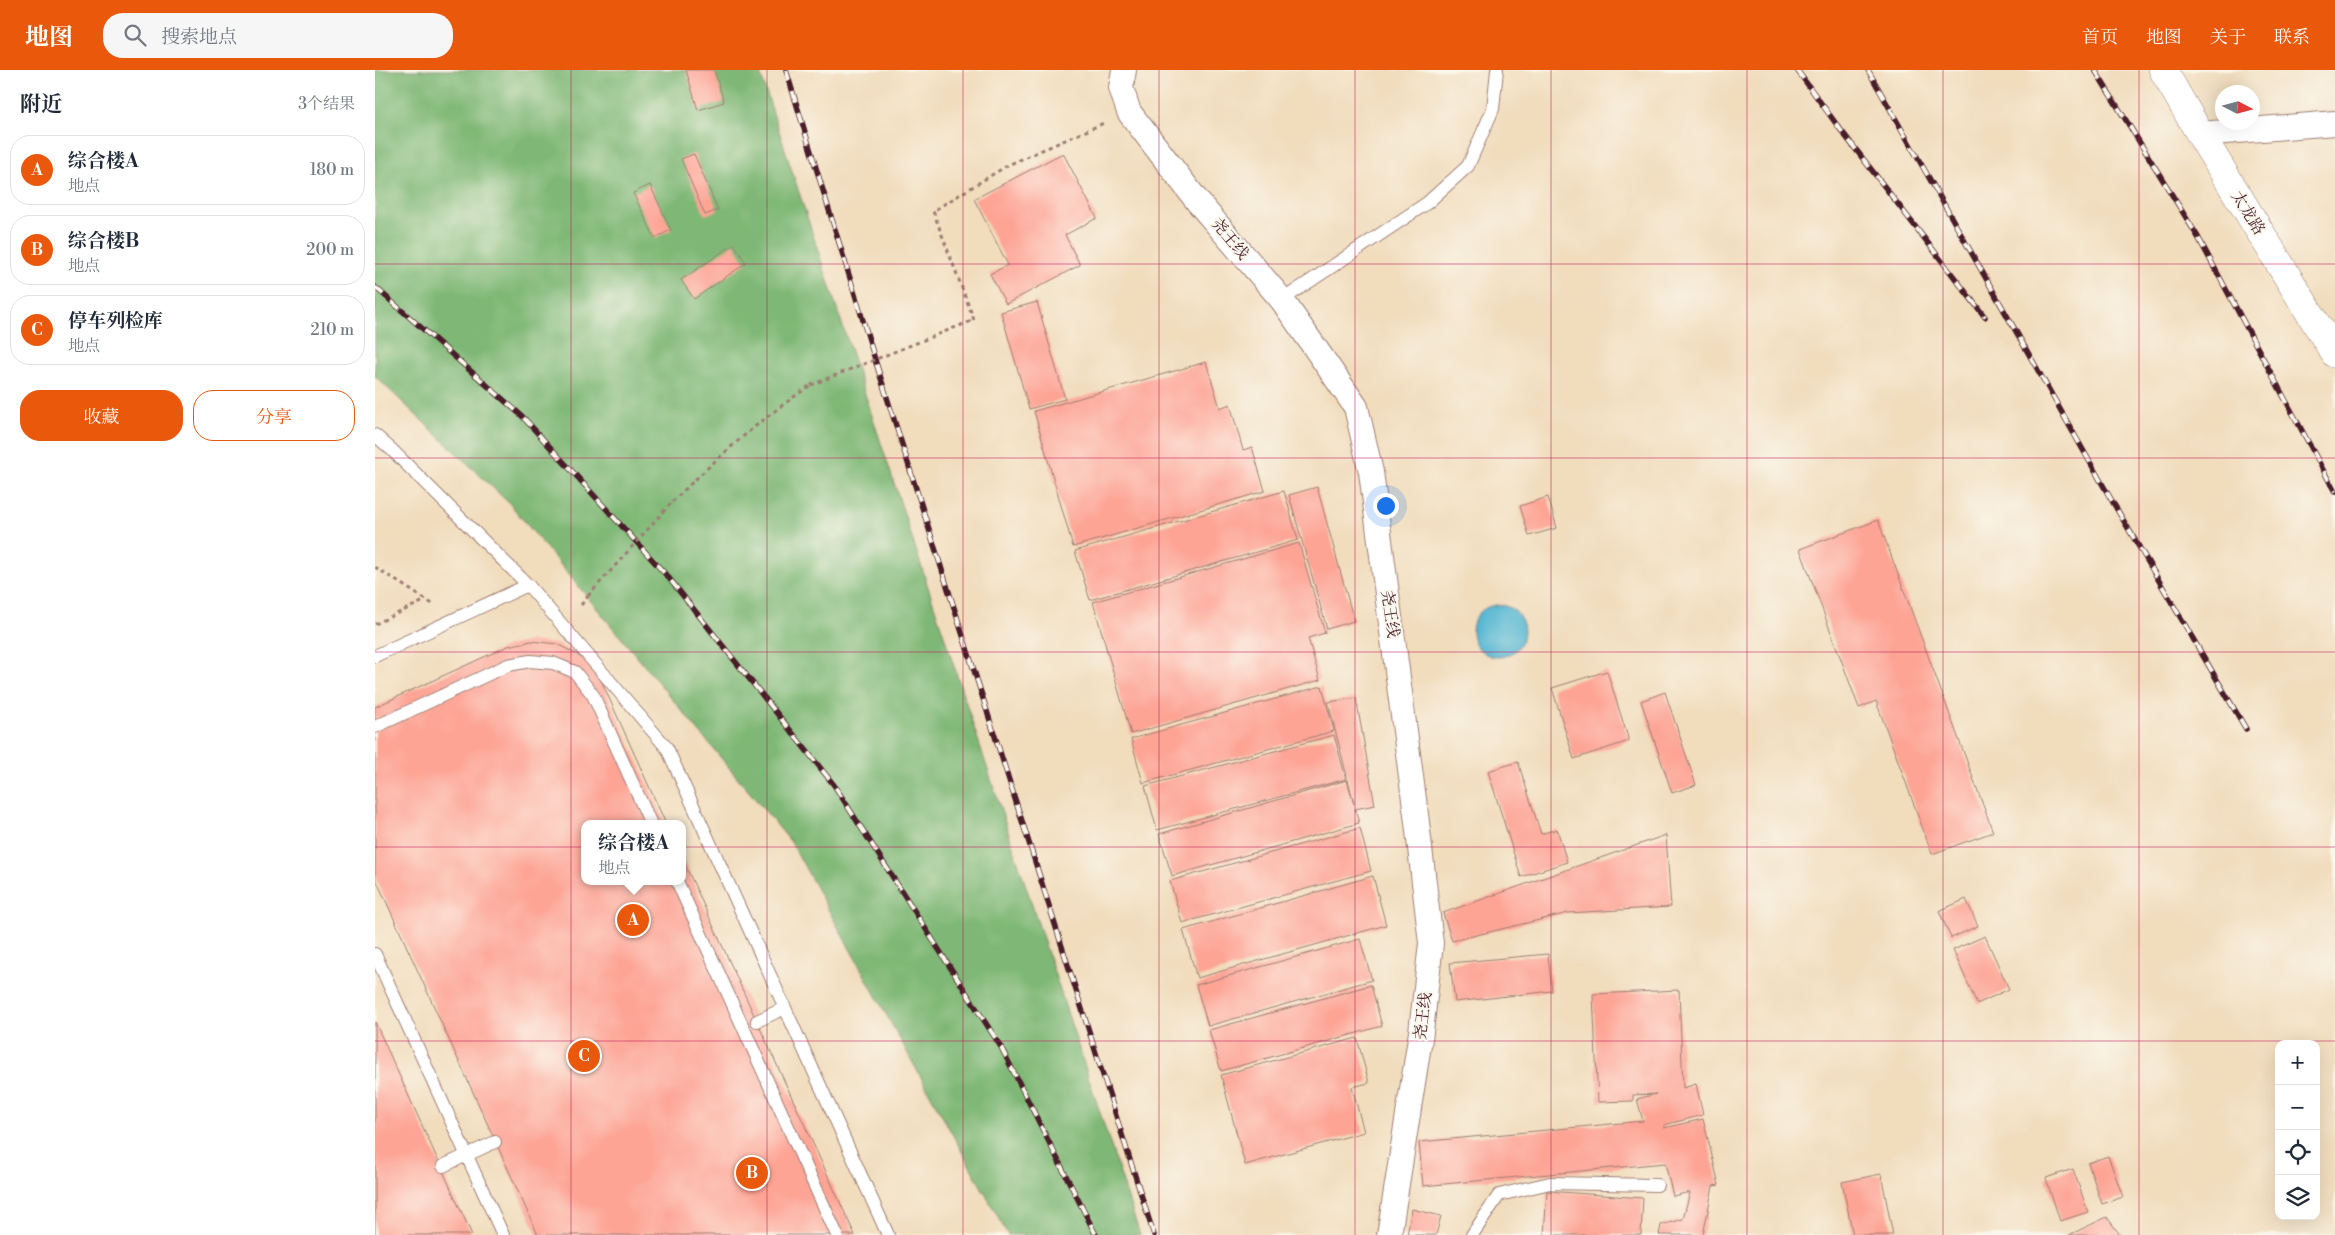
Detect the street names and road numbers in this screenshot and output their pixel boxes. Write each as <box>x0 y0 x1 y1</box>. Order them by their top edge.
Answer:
street label: 太龙路 <box>2227 187 2269 239</box>
street label: 尧王线 <box>1207 214 1253 264</box>
street label: 尧王线 <box>1377 589 1403 639</box>
street label: 尧王线 <box>1410 991 1436 1041</box>

